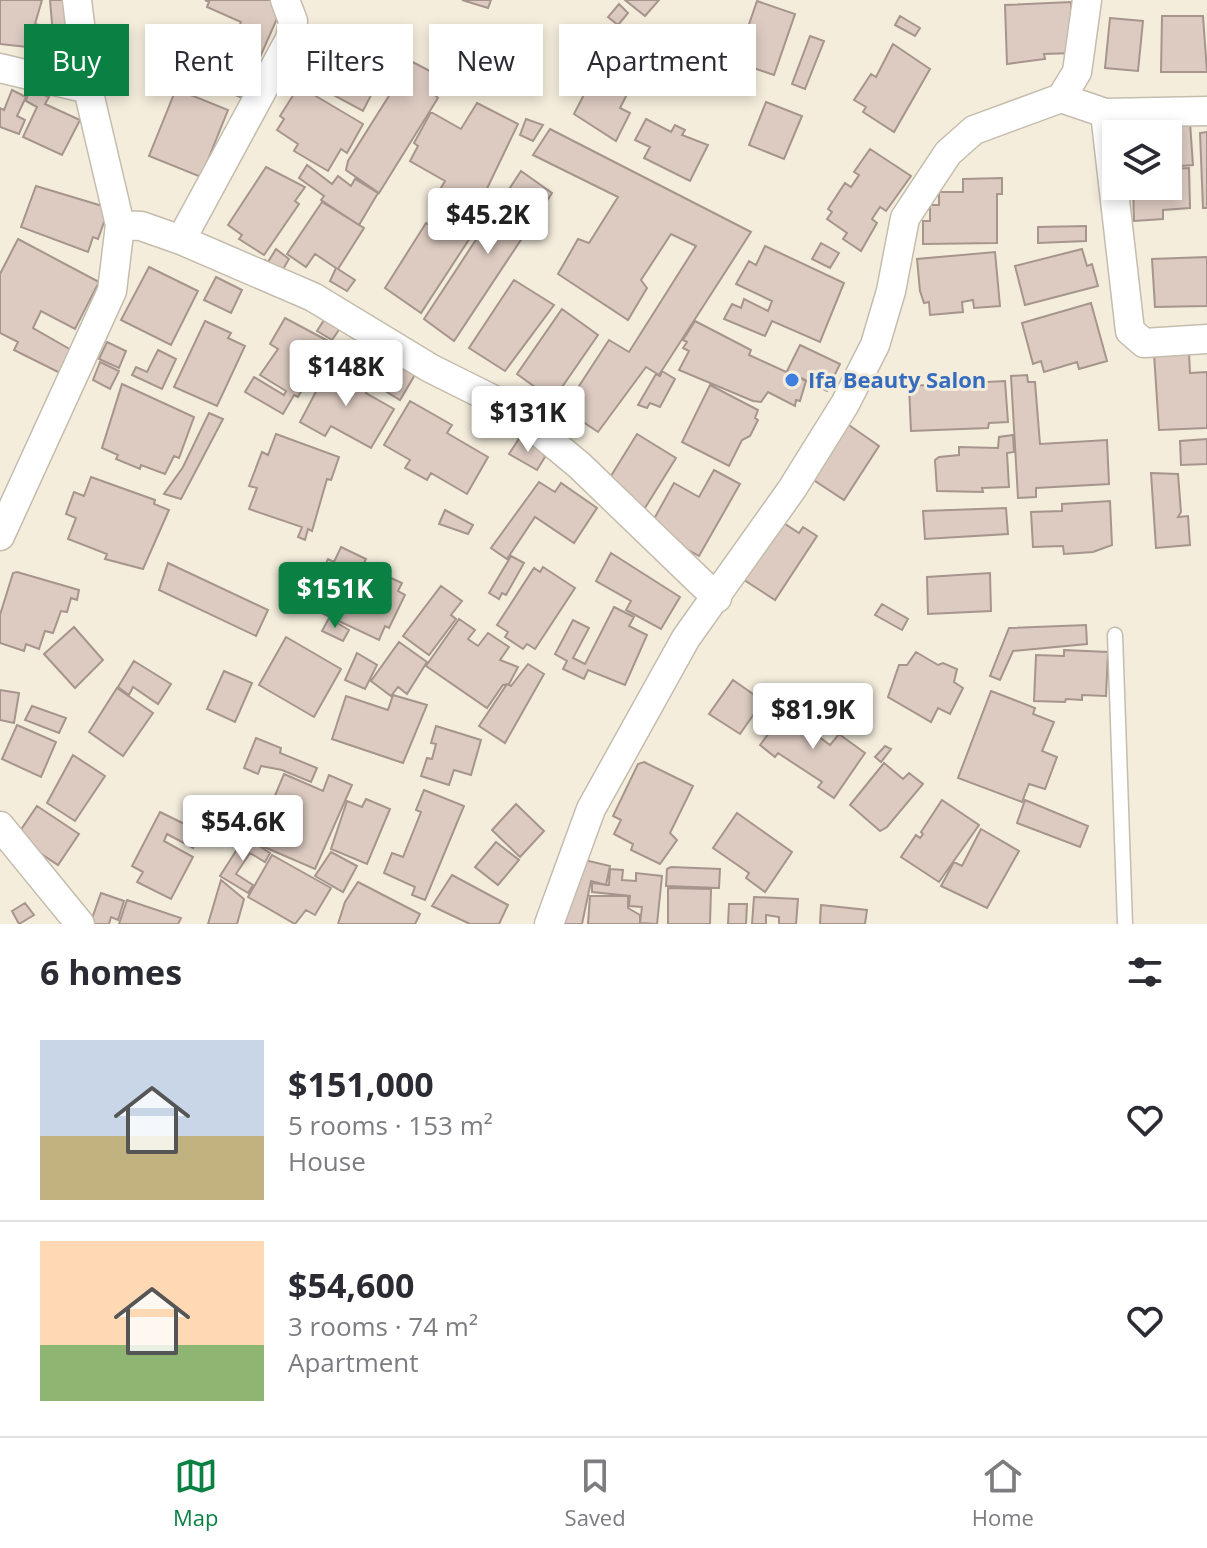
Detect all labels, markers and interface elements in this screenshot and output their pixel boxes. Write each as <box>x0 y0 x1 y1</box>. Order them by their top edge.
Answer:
chip: Buy <box>24 24 129 96</box>
chip: Rent <box>145 24 261 96</box>
chip: Filters <box>277 24 413 96</box>
chip: New <box>429 24 543 96</box>
chip: Apartment <box>559 24 756 96</box>
map controls <box>1102 120 1182 200</box>
button: layers <box>1102 120 1182 200</box>
pin: $45.2K <box>423 188 553 256</box>
text: $45.2K <box>446 196 530 232</box>
pin: $148K <box>290 340 402 408</box>
text: $148K <box>308 348 384 384</box>
place label: Ifa Beauty Salon <box>808 364 986 394</box>
marker: Ifa Beauty Salon <box>783 371 801 389</box>
pin: $131K <box>472 386 584 454</box>
text: $131K <box>490 394 566 430</box>
pin: $151K <box>279 562 391 630</box>
text: $151K <box>297 570 373 606</box>
pin: $81.9K <box>748 683 878 751</box>
text: $81.9K <box>771 691 855 727</box>
pin: $54.6K <box>178 795 308 863</box>
text: $54.6K <box>201 803 285 839</box>
text: 6 homes <box>40 949 182 995</box>
icon: filters <box>1123 950 1167 994</box>
text: $151,000 <box>288 1061 434 1107</box>
icon: home <box>104 1072 200 1168</box>
icon: heart <box>1123 1098 1167 1142</box>
text: 5 rooms · 153 m² <box>288 1107 493 1143</box>
text: House <box>288 1143 366 1179</box>
text: $54,600 <box>288 1262 414 1308</box>
icon: home <box>104 1273 200 1369</box>
icon: heart <box>1123 1299 1167 1343</box>
text: 3 rooms · 74 m² <box>288 1308 478 1344</box>
text: Apartment <box>288 1344 419 1380</box>
tab: Map <box>173 1454 219 1532</box>
tab: Saved <box>565 1454 626 1532</box>
tab: Home <box>972 1454 1034 1532</box>

